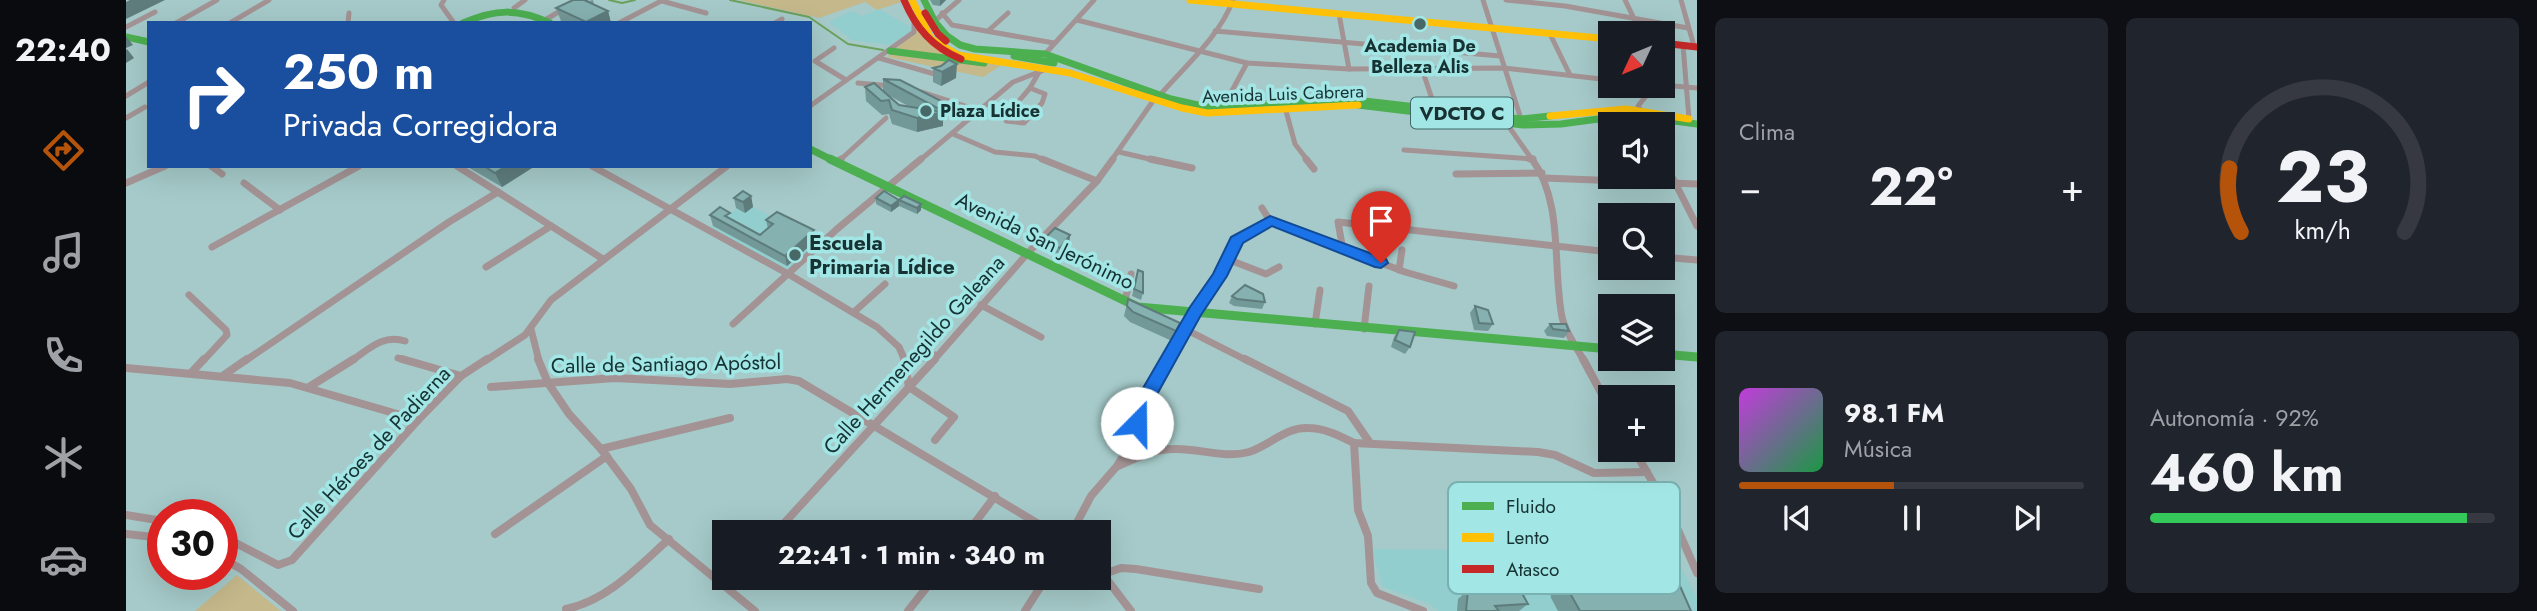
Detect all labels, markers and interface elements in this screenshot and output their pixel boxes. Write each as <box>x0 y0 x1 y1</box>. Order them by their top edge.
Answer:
marker: Academia De Belleza Alis <box>1412 16 1428 32</box>
north arrow <box>1598 21 1675 98</box>
map controls <box>1598 21 1675 462</box>
text: 22:40 <box>15 27 111 73</box>
place label: Academia De Belleza Alis <box>1363 33 1476 80</box>
text: 250 m <box>283 37 434 107</box>
icon: right <box>168 49 259 140</box>
street label: Avenida Luis Cabrera <box>1202 78 1364 110</box>
road number: VDCTO C <box>1411 97 1513 128</box>
place label: Plaza Lídice <box>940 98 1040 124</box>
text: Privada Corregidora <box>283 102 558 148</box>
marker: Plaza Lídice <box>918 103 934 119</box>
button: sound <box>1598 112 1675 189</box>
text: Clima <box>1739 115 1795 149</box>
text: 23 <box>2276 124 2369 229</box>
icon: directions <box>39 126 88 175</box>
text: 22° <box>1869 149 1953 225</box>
text: − <box>1739 160 1761 215</box>
text: + <box>2061 160 2084 215</box>
street label: Avenida San Jerónimo <box>951 185 1139 297</box>
pin <box>1351 191 1411 263</box>
icon: arrive <box>1362 202 1400 240</box>
button: search <box>1598 203 1675 280</box>
text: km/h <box>2294 211 2351 247</box>
icon: music <box>39 228 88 277</box>
place label: Escuela Primaria Lídice <box>809 228 955 282</box>
marker: Escuela Primaria Lídice <box>787 247 803 263</box>
street label: Calle Hermenegildo Galeana <box>816 249 1012 461</box>
button: layers <box>1598 294 1675 371</box>
icon: phone <box>39 331 88 380</box>
street label: Calle de Santiago Apóstol <box>551 347 781 381</box>
street label: Calle Héroes de Padierna <box>280 360 458 546</box>
button: + <box>1598 385 1675 462</box>
position arrow <box>1100 386 1174 460</box>
text: 98.1 FM <box>1844 394 1944 432</box>
text: Autonomía · 92% <box>2150 401 2319 435</box>
text: Música <box>1844 432 1912 466</box>
icon: climate <box>39 433 88 482</box>
text: 460 km <box>2150 435 2344 511</box>
legend <box>1448 482 1680 594</box>
text: Fluido <box>1506 493 1556 520</box>
speed limit sign: 30 <box>147 499 238 590</box>
icon: previous <box>1778 499 1816 537</box>
icon: pause <box>1893 499 1931 537</box>
icon: next <box>2008 499 2046 537</box>
text: Lento <box>1506 524 1549 551</box>
icon: car <box>39 535 88 584</box>
text: 22:41 · 1 min · 340 m <box>778 536 1045 574</box>
text: Atasco <box>1506 556 1559 583</box>

